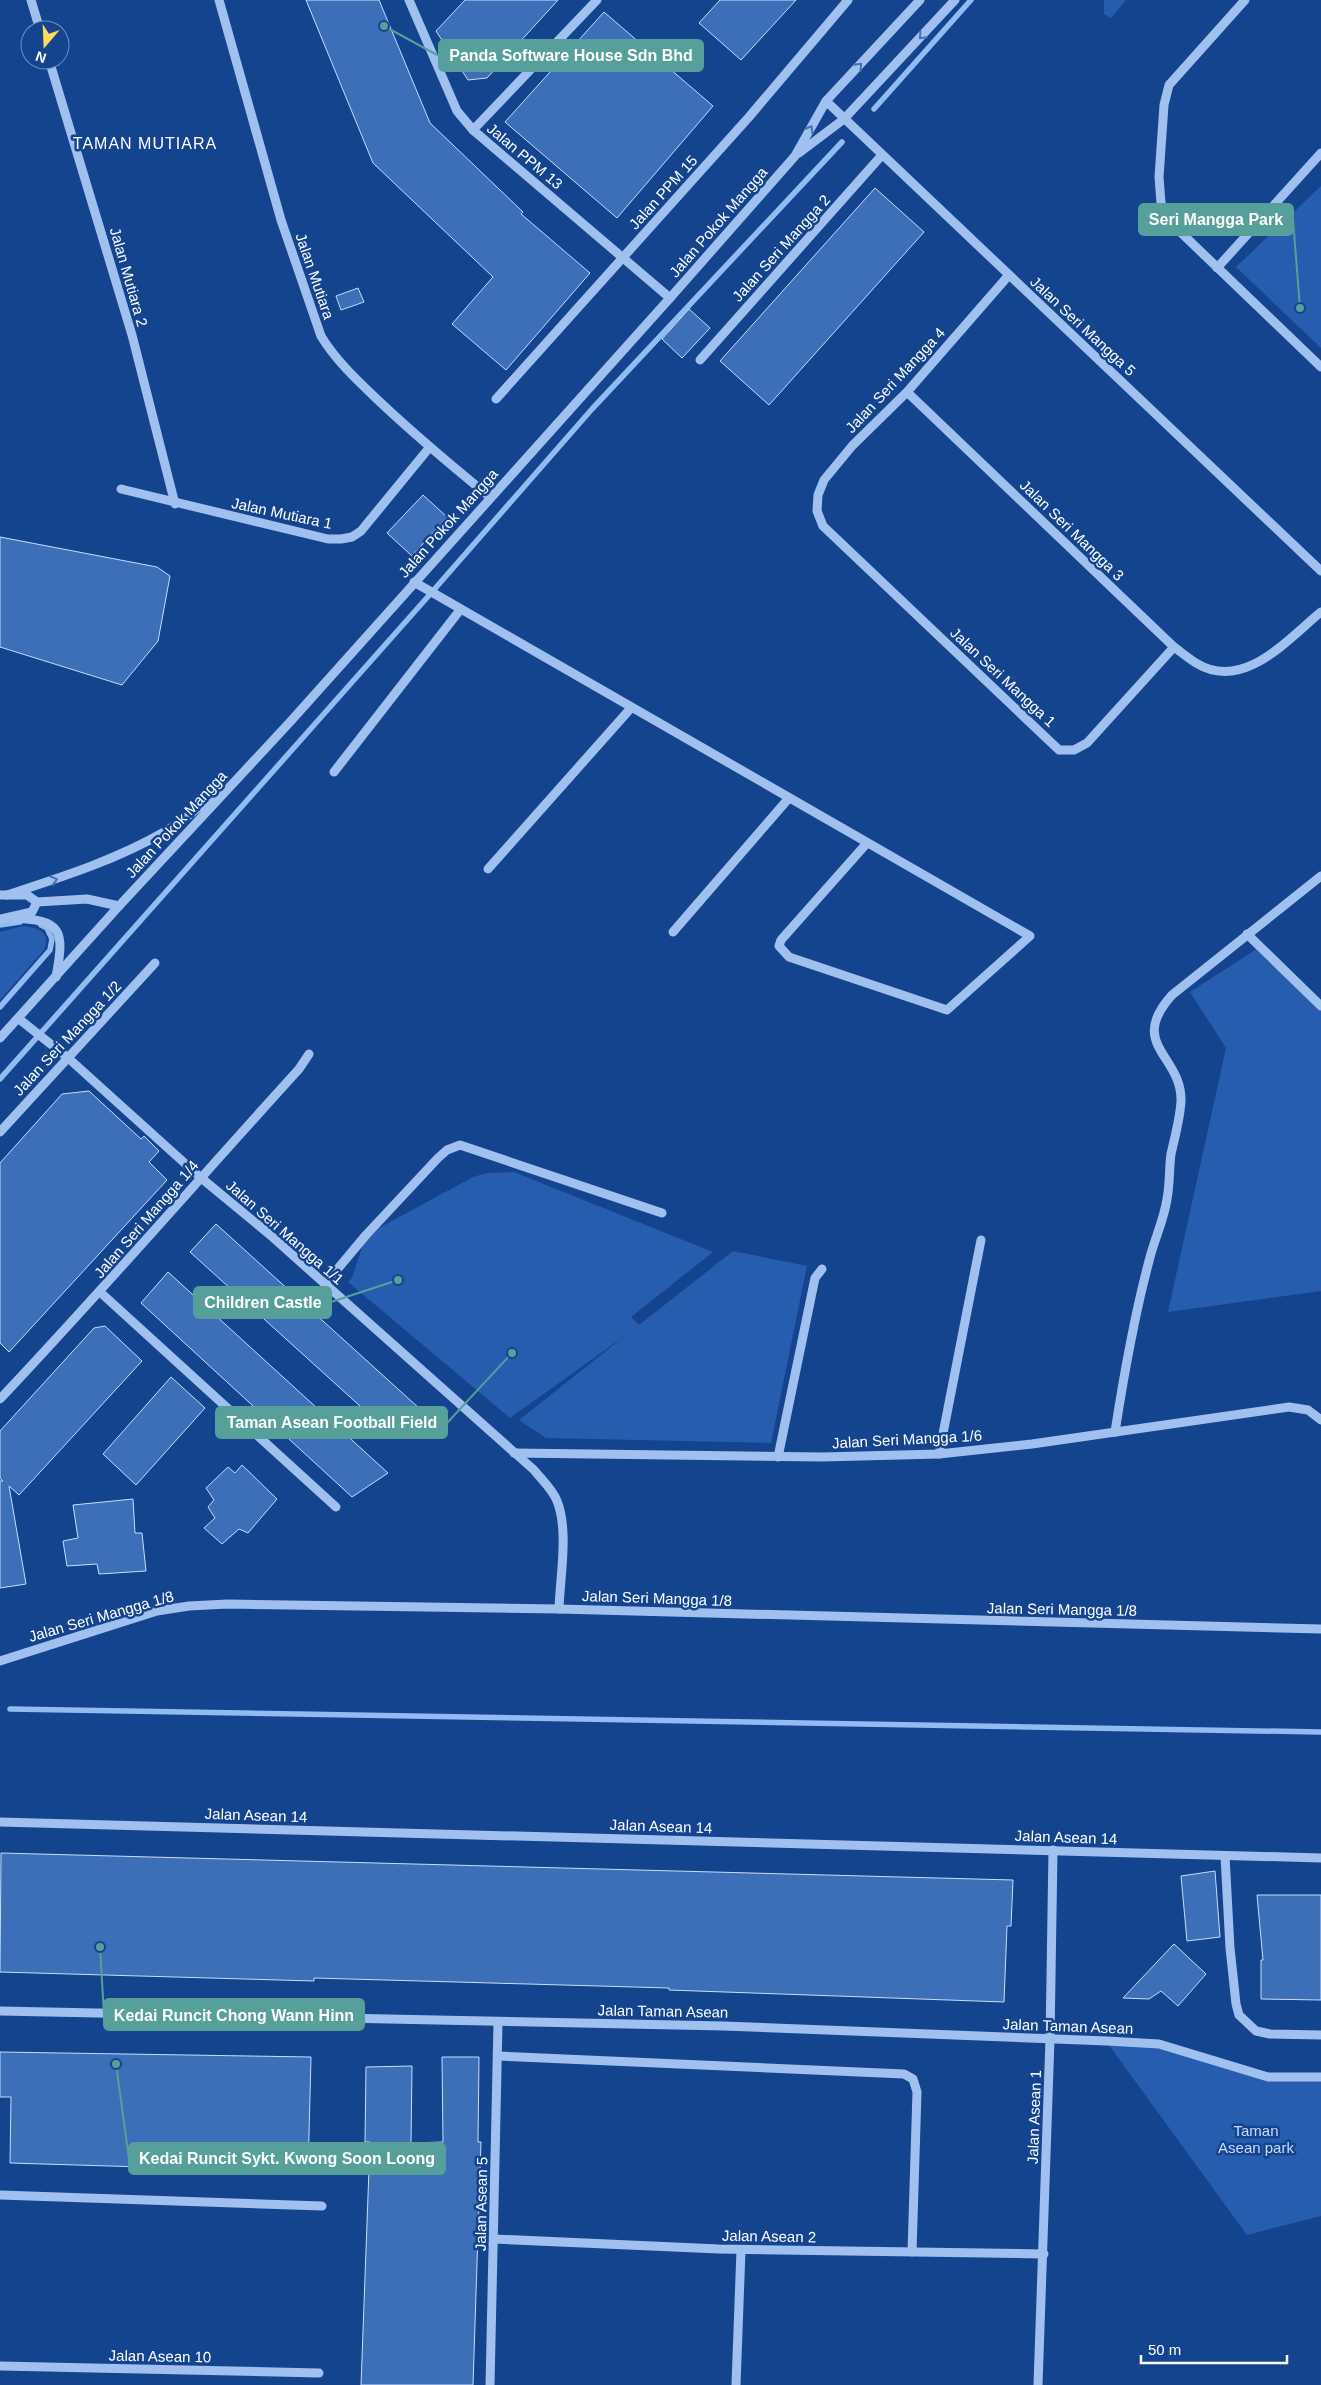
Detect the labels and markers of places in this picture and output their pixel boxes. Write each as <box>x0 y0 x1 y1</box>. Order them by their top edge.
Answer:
callout: Panda Software House Sdn Bhd <box>439 40 703 71</box>
callout: Seri Mangga Park <box>1139 204 1293 235</box>
callout: Children Castle <box>194 1287 331 1318</box>
callout: Taman Asean Football Field <box>216 1407 447 1438</box>
callout: Kedai Runcit Chong Wann Hinn <box>104 1999 364 2030</box>
callout: Kedai Runcit Sykt. Kwong Soon Loong <box>129 2143 445 2174</box>

